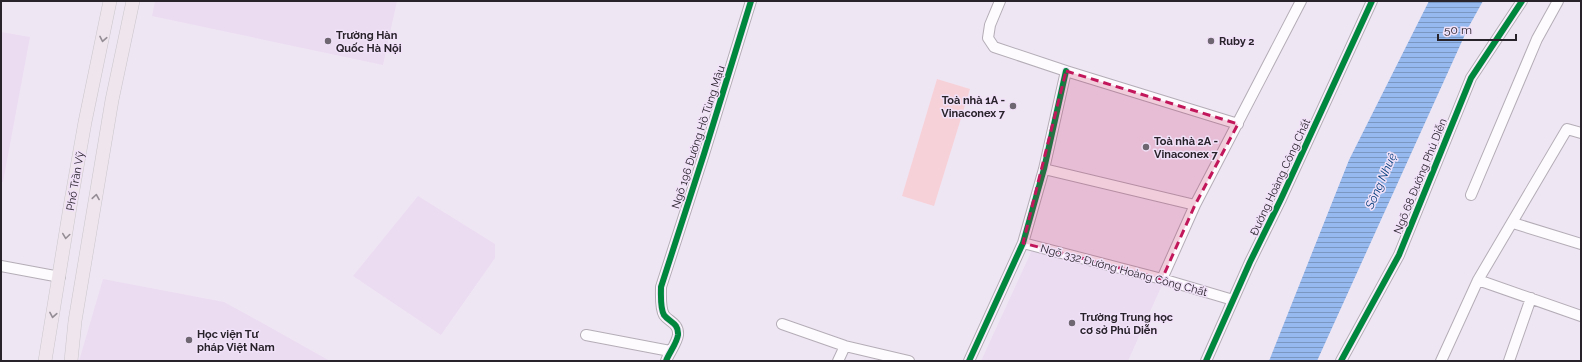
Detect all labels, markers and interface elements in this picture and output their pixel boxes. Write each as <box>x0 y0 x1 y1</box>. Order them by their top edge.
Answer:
scale bar <box>1438 16 1516 42</box>
text: 50 m <box>1444 23 1472 37</box>
place label: Trường Hàn Quốc Hà Nội <box>336 29 402 55</box>
place label: Ruby 2 <box>1219 35 1254 48</box>
one-way arrow <box>99 36 107 42</box>
marker: Trường Hàn Quốc Hà Nội <box>323 36 333 46</box>
marker: Ruby 2 <box>1206 36 1216 46</box>
street label: Ngõ 196 Đường Hồ Tùng Mậu <box>669 64 728 210</box>
place label: Toà nhà 1A - Vinaconex 7 <box>941 94 1006 120</box>
marker: Toà nhà 1A - Vinaconex 7 <box>1008 101 1018 111</box>
street label: Đường Hoàng Công Chất <box>1248 116 1313 238</box>
street label: Ngõ 68 Đường Phú Diễn <box>1391 117 1450 236</box>
place label: Toà nhà 2A - Vinaconex 7 <box>1154 135 1219 161</box>
marker: Toà nhà 2A - Vinaconex 7 <box>1141 142 1151 152</box>
street label: Phố Trần Vỹ <box>64 150 87 212</box>
water label: Sông Nhuệ <box>1362 150 1400 212</box>
one-way arrow <box>91 194 100 200</box>
one-way arrow <box>62 233 71 239</box>
street label: Ngõ 332 Đường Hoàng Công Chất <box>1039 242 1209 299</box>
place label: Trường Trung học cơ sở Phú Diễn <box>1080 311 1173 337</box>
one-way arrow <box>49 312 58 318</box>
marker: Trường Trung học cơ sở Phú Diễn <box>1067 318 1077 328</box>
place label: Học viện Tư pháp Việt Nam <box>197 328 275 354</box>
marker: Học viện Tư pháp Việt Nam <box>184 335 194 345</box>

